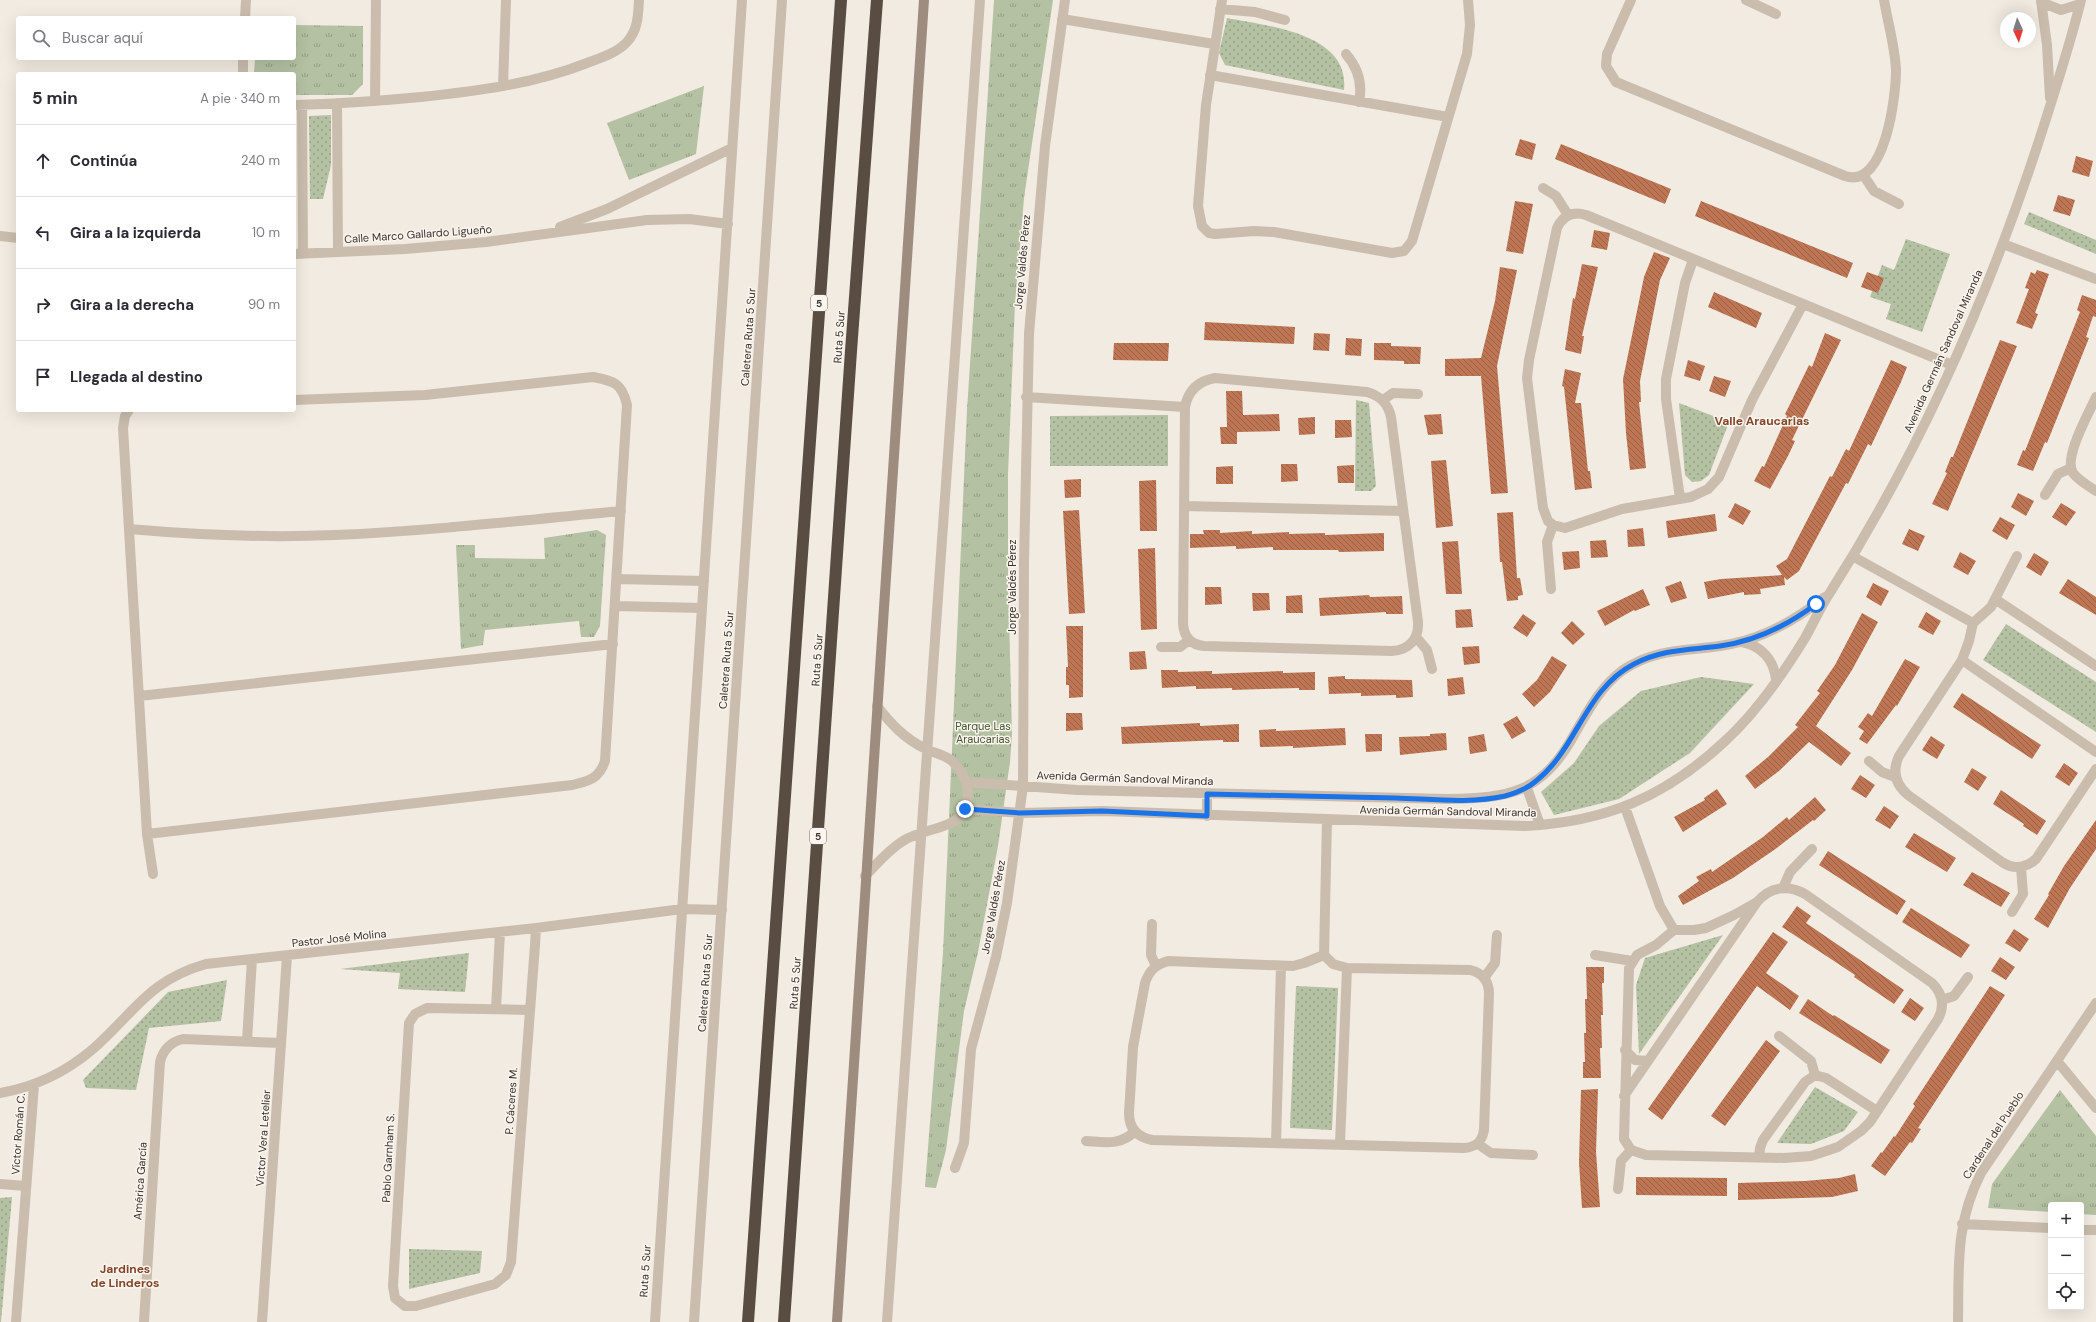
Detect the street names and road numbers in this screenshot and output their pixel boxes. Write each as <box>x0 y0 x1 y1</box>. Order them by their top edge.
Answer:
street label: Jorge Valdés Pérez <box>1011 214 1033 310</box>
street label: Calle Marco Gallardo Ligueño <box>344 222 492 246</box>
street label: Avenida Germán Sandoval Miranda <box>1901 267 1985 435</box>
street label: Caletera Ruta 5 Sur <box>738 288 758 386</box>
road number: 5 <box>811 295 827 311</box>
street label: Ruta 5 Sur <box>830 310 848 364</box>
street label: Jorge Valdés Pérez <box>1005 539 1019 635</box>
street label: Caletera Ruta 5 Sur <box>716 611 736 709</box>
street label: Ruta 5 Sur <box>808 633 826 687</box>
street label: Avenida Germán Sandoval Miranda <box>1036 768 1214 788</box>
street label: Avenida Germán Sandoval Miranda <box>1359 802 1537 820</box>
road number: 5 <box>810 828 826 844</box>
street label: Jorge Valdés Pérez <box>978 859 1008 955</box>
street label: Pastor José Molina <box>291 926 387 950</box>
street label: Caletera Ruta 5 Sur <box>695 934 715 1032</box>
street label: Ruta 5 Sur <box>786 956 804 1010</box>
street label: P. Cáceres M. <box>502 1067 520 1135</box>
street label: Cardenal del Pueblo <box>1959 1088 2027 1182</box>
street label: Víctor Vera Letelier <box>253 1089 273 1187</box>
street label: Víctor Román C. <box>8 1093 28 1175</box>
street label: Pablo Garnham S. <box>379 1113 397 1203</box>
street label: América García <box>130 1142 150 1220</box>
street label: Ruta 5 Sur <box>636 1244 654 1298</box>

